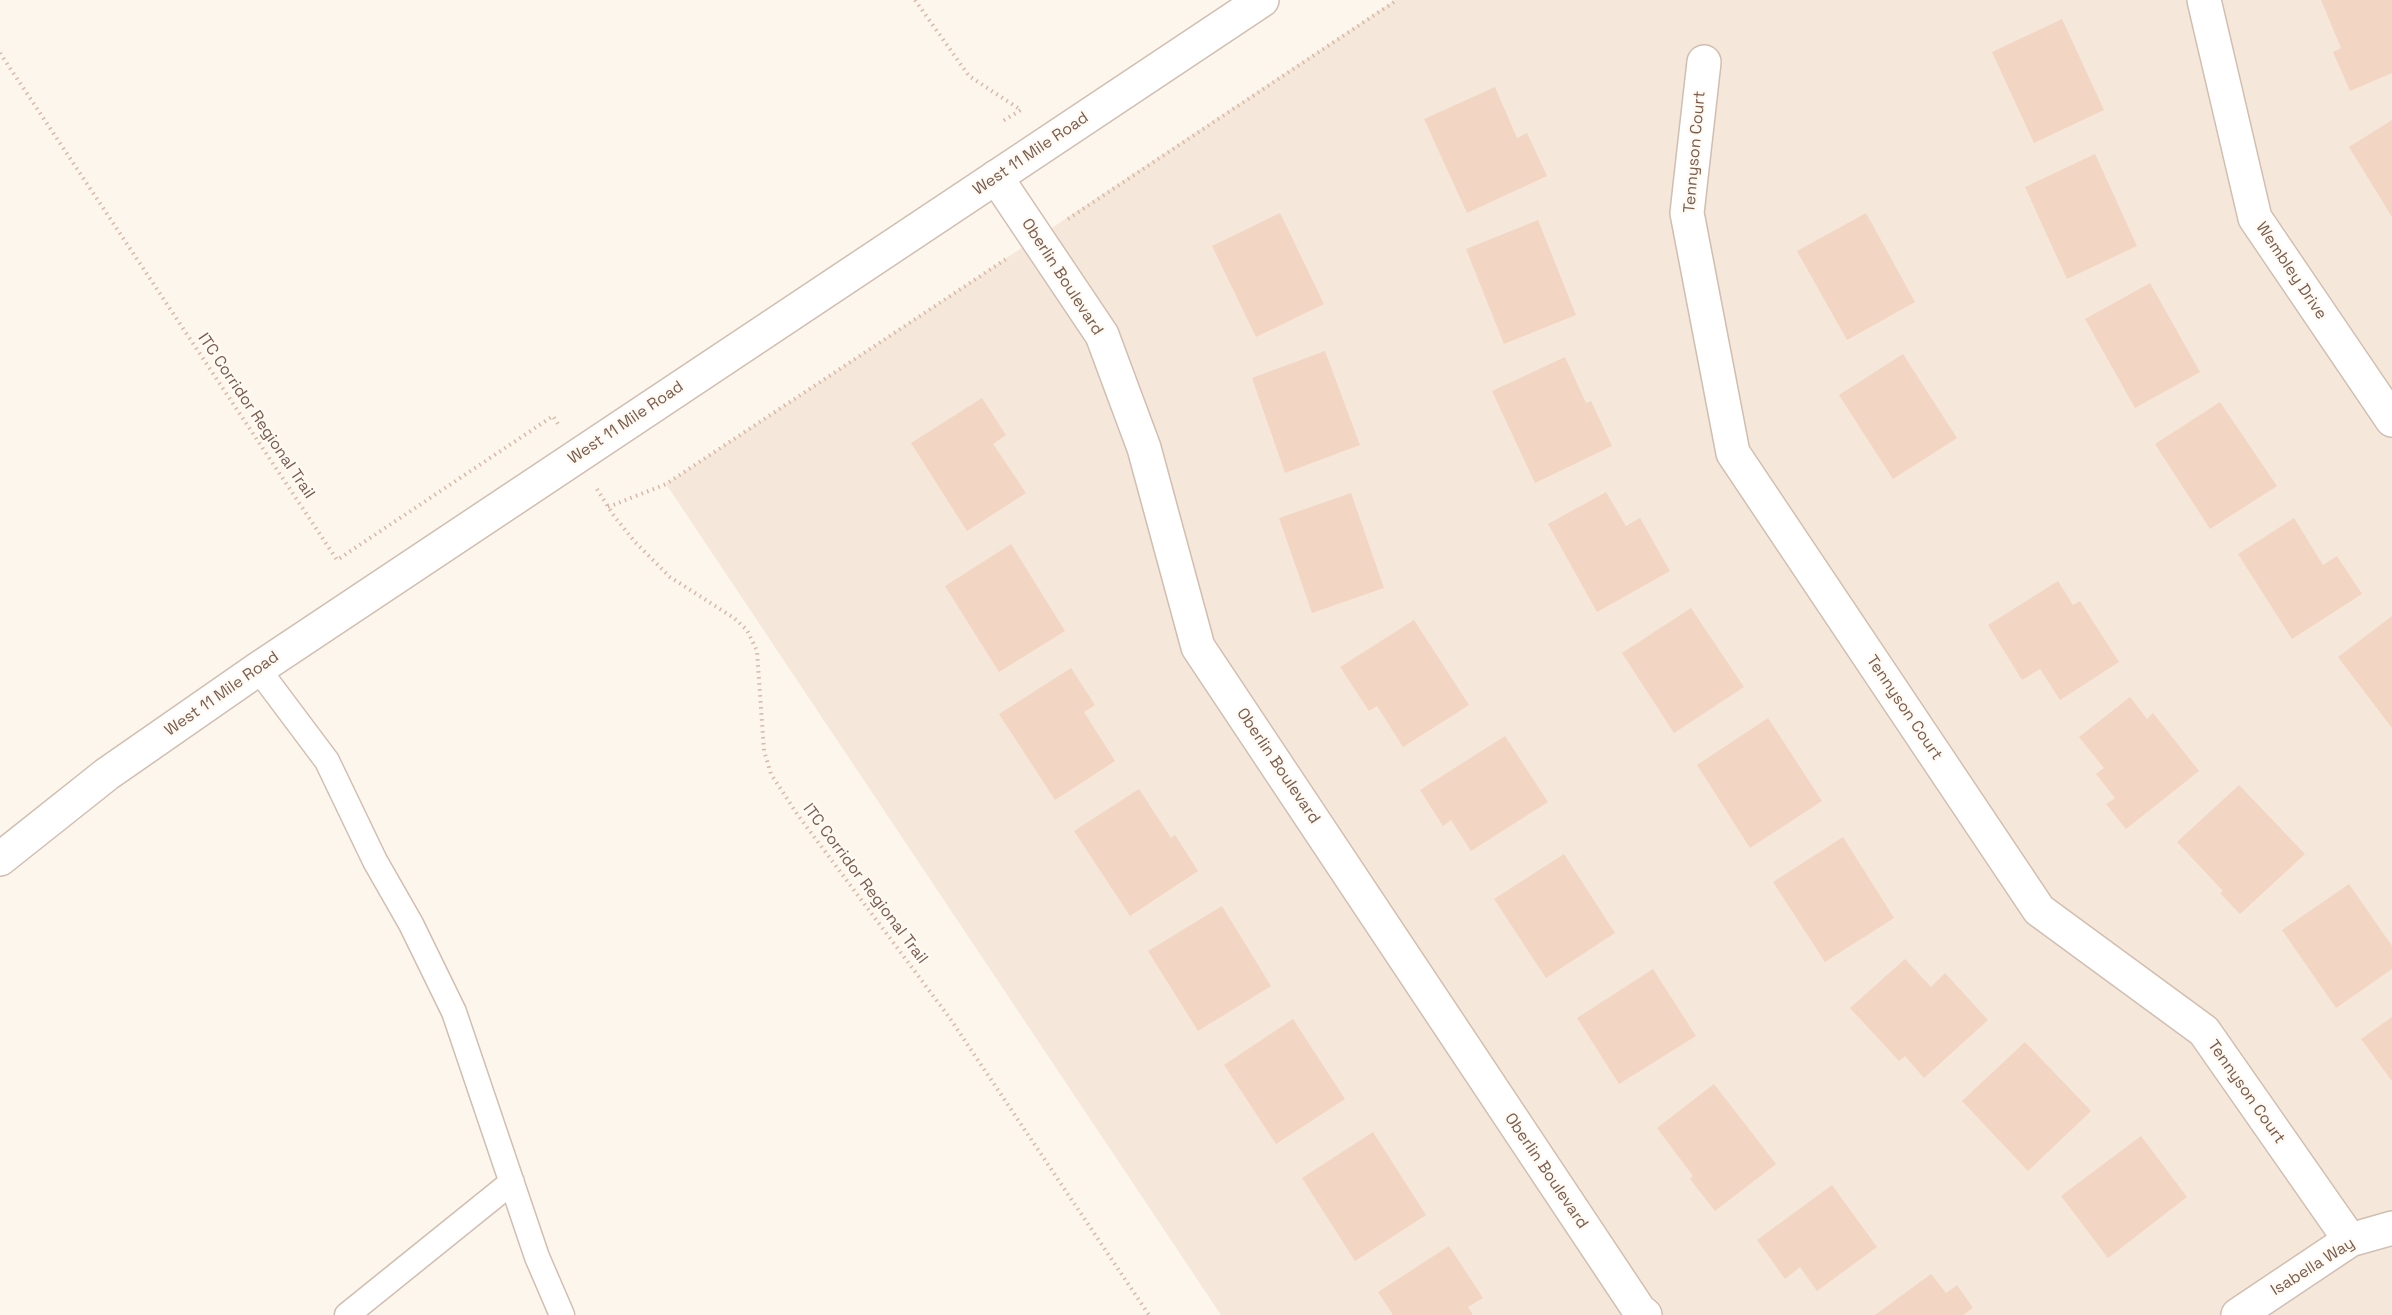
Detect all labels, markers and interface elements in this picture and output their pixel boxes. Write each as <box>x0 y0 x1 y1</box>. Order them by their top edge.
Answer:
street label: Tennyson Court <box>1680 90 1710 214</box>
street label: West 11 Mile Road <box>970 108 1092 200</box>
street label: Oberlin Boulevard <box>1017 215 1107 339</box>
street label: Wembley Drive <box>2251 219 2331 323</box>
street label: ITC Corridor Regional Trail <box>193 330 319 502</box>
street label: West 11 Mile Road <box>565 377 687 469</box>
street label: West 11 Mile Road <box>161 647 283 741</box>
street label: Tennyson Court <box>1862 652 1946 764</box>
street label: Oberlin Boulevard <box>1232 705 1324 827</box>
street label: ITC Corridor Regional Trail <box>799 800 931 968</box>
street label: Tennyson Court <box>2203 1036 2289 1148</box>
street label: Oberlin Boulevard <box>1500 1110 1592 1232</box>
street label: Isabella Way <box>2268 1234 2358 1300</box>

